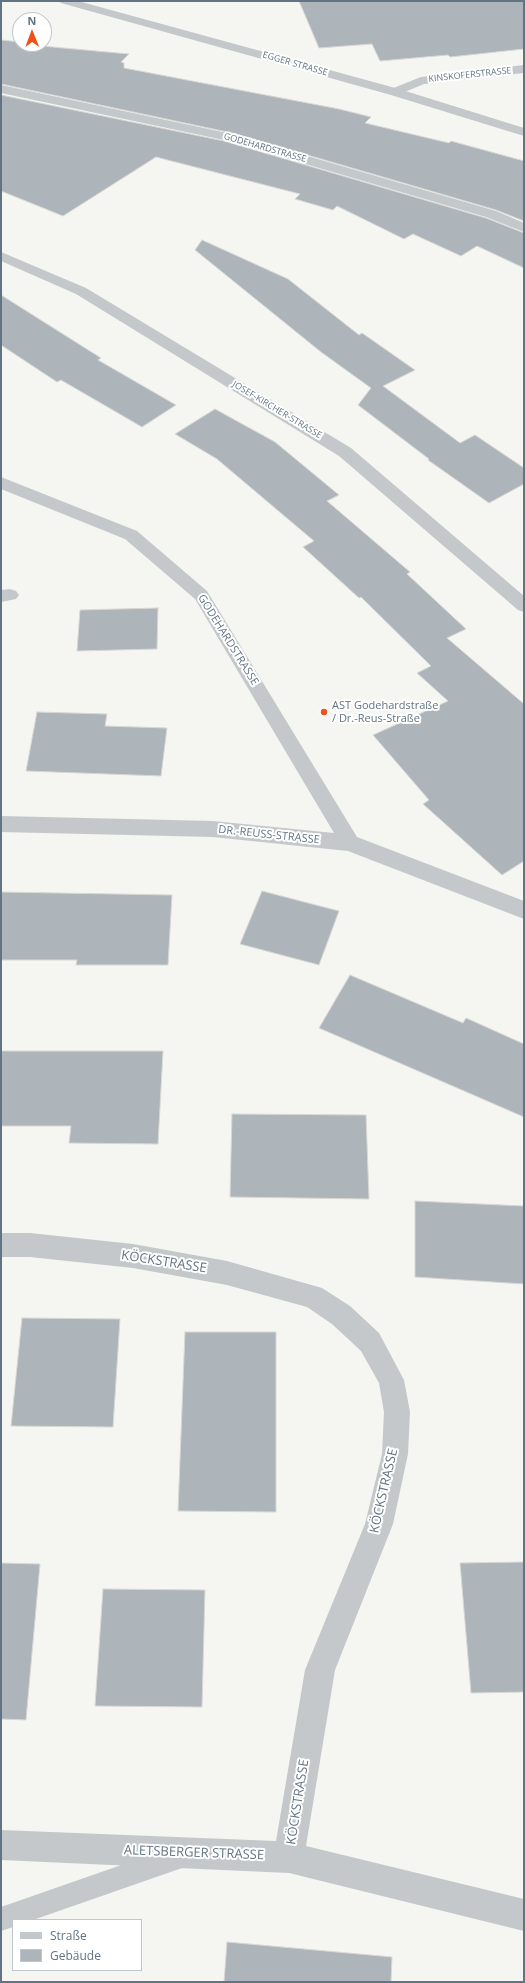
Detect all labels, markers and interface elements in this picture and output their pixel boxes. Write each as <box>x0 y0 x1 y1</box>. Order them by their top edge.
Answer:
north arrow <box>12 12 52 52</box>
text: N <box>27 13 36 28</box>
street label: EGGER STRASSE <box>261 50 329 78</box>
street label: KINSKOFERSTRASSE <box>428 65 512 85</box>
street label: GODEHARDSTRASSE <box>222 131 308 165</box>
street label: JOSEF-KIRCHER-STRASSE <box>230 379 324 441</box>
street label: GODEHARDSTRASSE <box>195 592 261 688</box>
place label: AST Godehardstraße / Dr.-Reus-Straße <box>332 699 438 725</box>
marker: AST Godehardstraße / Dr.-Reus-Straße <box>319 707 329 717</box>
street label: DR.-REUSS-STRASSE <box>218 823 320 847</box>
street label: KÖCKSTRASSE <box>120 1248 208 1276</box>
street label: KÖCKSTRASSE <box>367 1447 401 1535</box>
street label: KÖCKSTRASSE <box>284 1758 312 1846</box>
street label: ALETSBERGER STRASSE <box>124 1843 264 1863</box>
legend <box>12 1919 142 1971</box>
text: Straße <box>50 1927 87 1944</box>
text: Gebäude <box>50 1947 101 1964</box>

